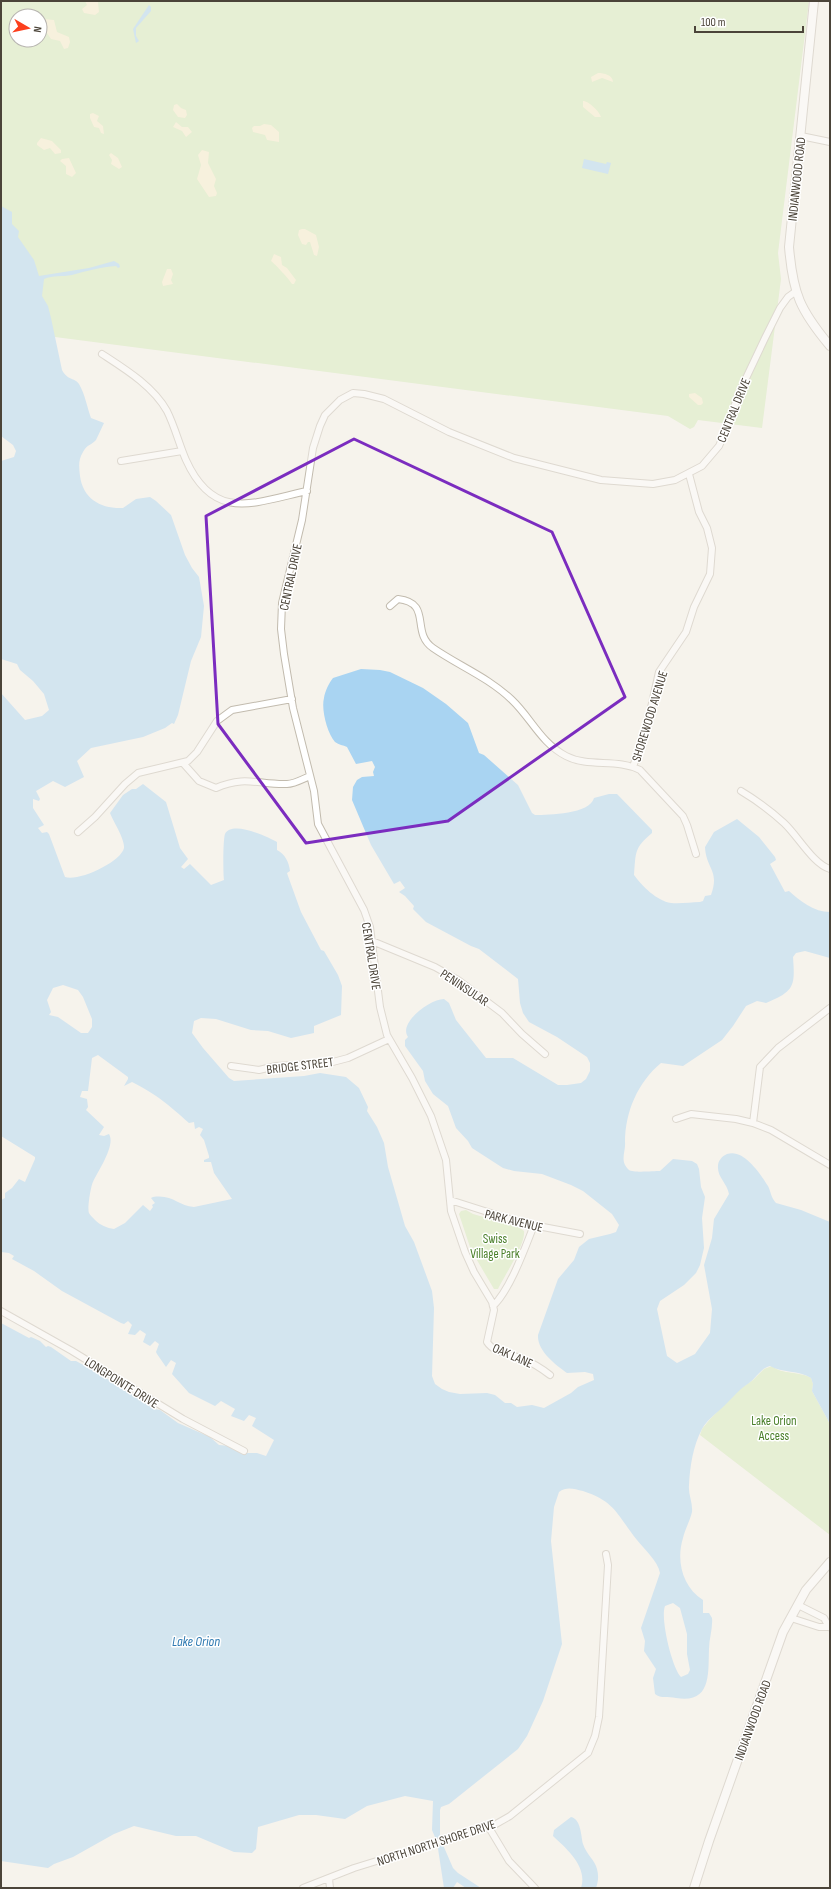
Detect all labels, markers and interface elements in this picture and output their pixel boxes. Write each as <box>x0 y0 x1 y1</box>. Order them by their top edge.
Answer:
north arrow <box>8 8 48 48</box>
scale bar <box>695 8 803 34</box>
text: 100 m <box>701 15 726 30</box>
text: N <box>30 26 44 34</box>
street label: INDIANWOOD ROAD <box>785 136 809 222</box>
street label: CENTRAL DRIVE <box>714 376 754 445</box>
street label: CENTRAL DRIVE <box>276 542 306 612</box>
street label: SHOREWOOD AVENUE <box>629 669 671 764</box>
street label: CENTRAL DRIVE <box>358 921 384 991</box>
street label: PENINSULAR <box>437 966 492 1010</box>
street label: BRIDGE STREET <box>266 1054 335 1078</box>
street label: PARK AVENUE <box>483 1206 545 1236</box>
park label: Swiss Village Park <box>470 1231 520 1262</box>
street label: OAK LANE <box>490 1340 535 1372</box>
street label: LONGPOINTE DRIVE <box>82 1354 161 1412</box>
park label: Lake Orion Access <box>751 1413 797 1444</box>
water label: Lake Orion <box>172 1633 220 1650</box>
street label: INDIANWOOD ROAD <box>731 1678 775 1763</box>
street label: NORTH NORTH SHORE DRIVE <box>375 1816 498 1870</box>

